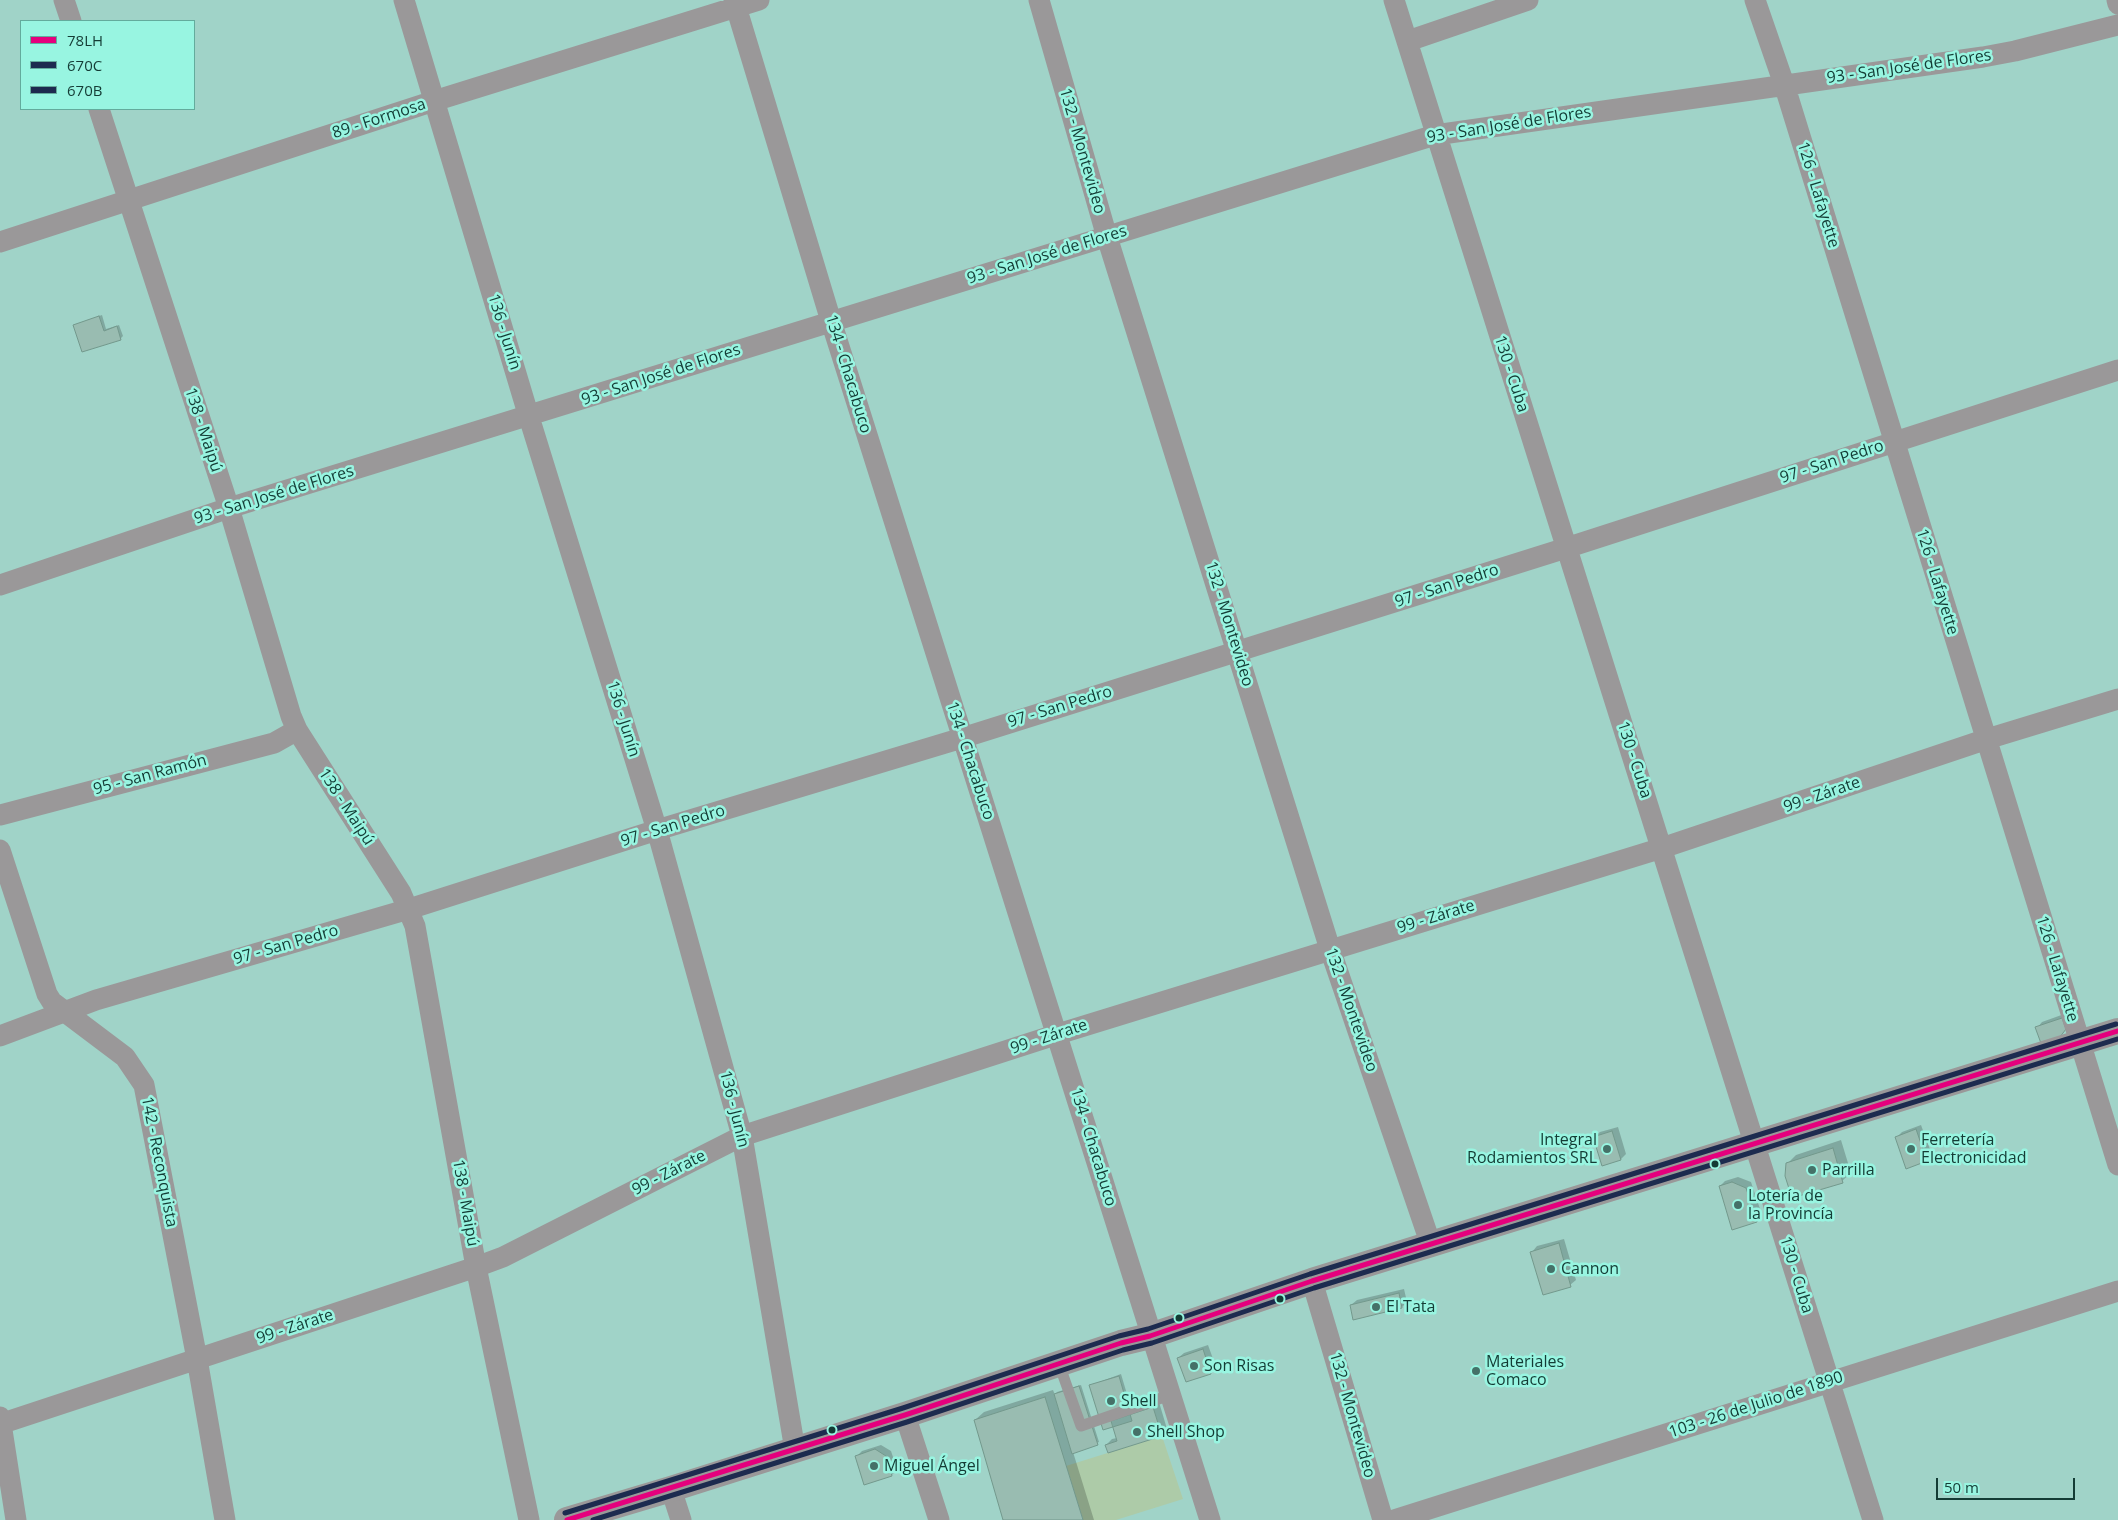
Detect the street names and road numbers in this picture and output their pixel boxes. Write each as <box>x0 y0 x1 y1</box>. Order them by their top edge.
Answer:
street label: 93 - San José de Flores <box>1825 46 1993 88</box>
street label: 132 - Montevideo <box>1055 86 1109 216</box>
street label: 89 - Formosa <box>330 95 428 143</box>
street label: 93 - San José de Flores <box>1425 103 1593 147</box>
street label: 126 - Lafayette <box>1793 140 1843 250</box>
street label: 93 - San José de Flores <box>965 222 1129 288</box>
street label: 136 - Junín <box>483 292 525 372</box>
street label: 134 - Chacabuco <box>821 312 875 436</box>
street label: 130 - Cuba <box>1490 333 1532 415</box>
street label: 93 - San José de Flores <box>579 340 743 410</box>
street label: 138 - Maipú <box>180 385 226 475</box>
street label: 97 - San Pedro <box>1778 436 1886 488</box>
street label: 93 - San José de Flores <box>192 462 356 528</box>
street label: 126 - Lafayette <box>1912 527 1962 637</box>
street label: 132 - Montevideo <box>1201 559 1257 689</box>
street label: 97 - San Pedro <box>1393 560 1501 612</box>
street label: 136 - Junín <box>602 679 644 759</box>
street label: 97 - San Pedro <box>1006 682 1114 732</box>
street label: 134 - Chacabuco <box>942 699 998 823</box>
street label: 130 - Cuba <box>1613 719 1655 801</box>
street label: 95 - San Ramón <box>91 751 209 799</box>
street label: 138 - Maipú <box>314 765 378 849</box>
street label: 99 - Zárate <box>1781 773 1863 817</box>
street label: 97 - San Pedro <box>619 801 727 851</box>
street label: 99 - Zárate <box>1395 896 1477 938</box>
street label: 126 - Lafayette <box>2032 914 2082 1024</box>
street label: 97 - San Pedro <box>231 921 341 969</box>
street label: 132 - Montevideo <box>1321 945 1381 1075</box>
street label: 99 - Zárate <box>1008 1016 1090 1058</box>
street label: 136 - Junín <box>715 1069 753 1149</box>
street label: 134 - Chacabuco <box>1066 1085 1120 1209</box>
street label: 142 - Reconquista <box>137 1095 181 1229</box>
street label: 99 - Zárate <box>629 1146 709 1200</box>
street label: 138 - Maipú <box>448 1158 482 1248</box>
street label: 130 - Cuba <box>1775 1234 1817 1316</box>
street label: 99 - Zárate <box>254 1306 336 1348</box>
street label: 132 - Montevideo <box>1325 1350 1379 1480</box>
street label: 103 - 26 de Julio de 1890 <box>1667 1368 1845 1442</box>

